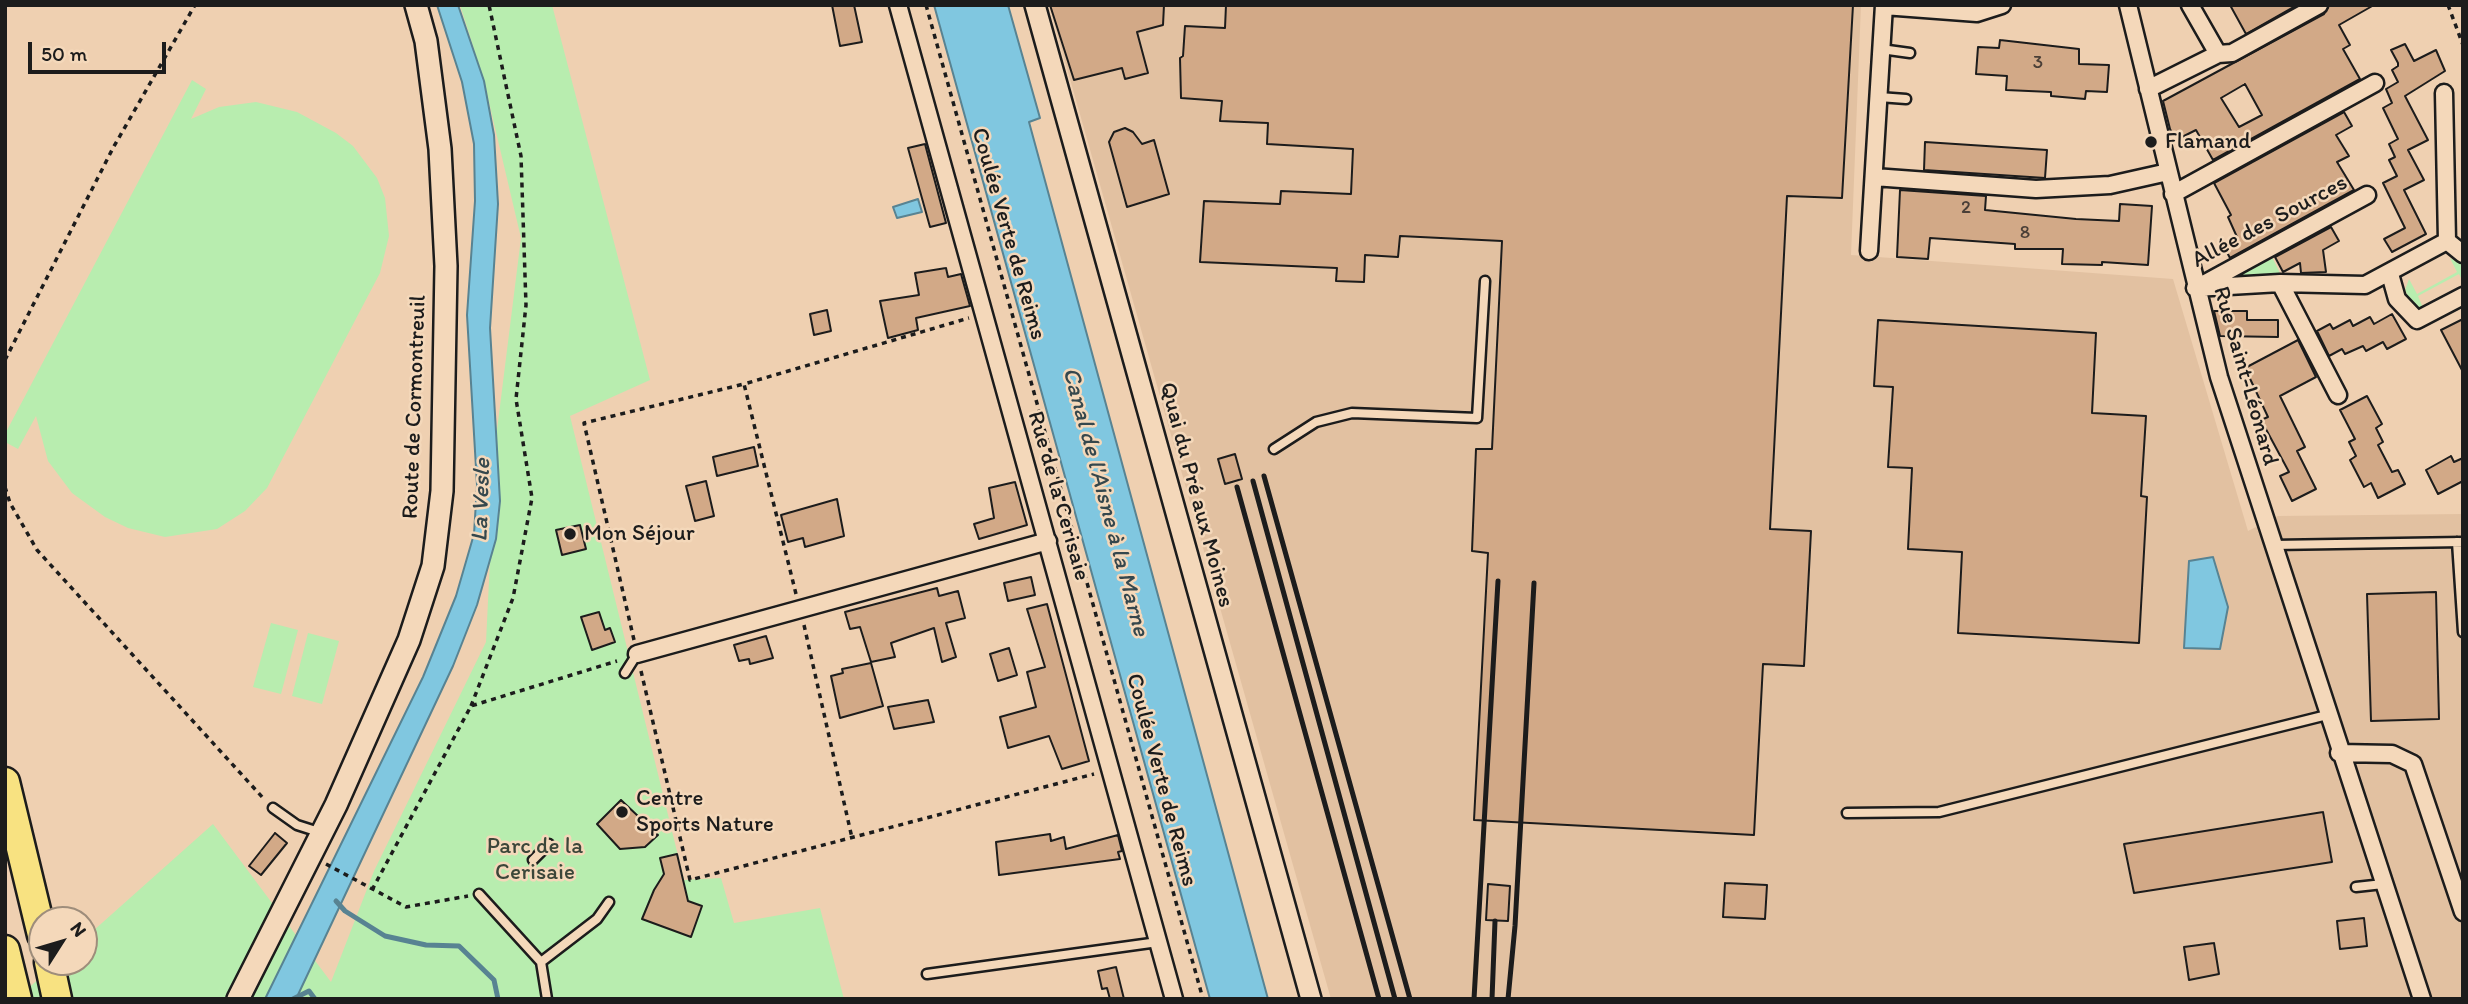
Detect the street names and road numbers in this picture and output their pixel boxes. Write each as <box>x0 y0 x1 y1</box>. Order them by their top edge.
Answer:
street label: Coulée Verte de Reims <box>965 125 1051 343</box>
street label: Allée des Sources <box>2188 169 2352 275</box>
street label: Rue Saint-Léonard <box>2206 283 2284 469</box>
street label: Route de Cormontreuil <box>397 294 433 520</box>
street label: Quai du Pré aux Moines <box>1153 379 1239 611</box>
street label: Rue de la Cerisaie <box>1021 408 1095 584</box>
street label: Coulée Verte de Reims <box>1119 671 1203 889</box>

